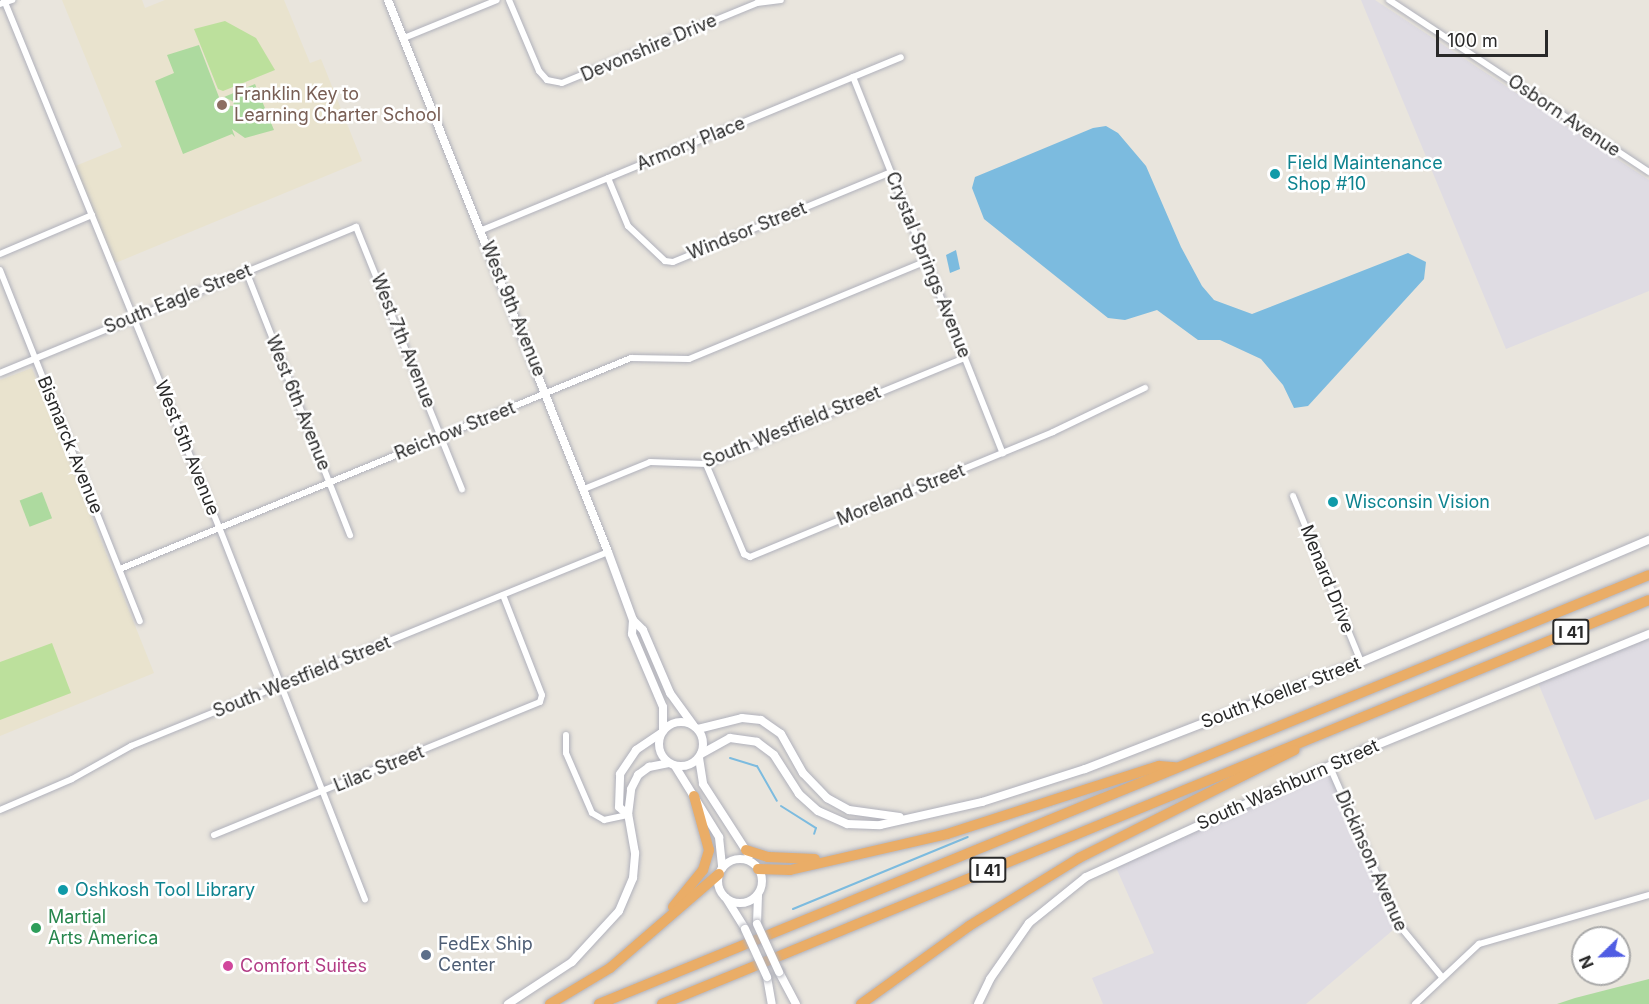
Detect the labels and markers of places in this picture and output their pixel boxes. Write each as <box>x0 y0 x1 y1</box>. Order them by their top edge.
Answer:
place label: Franklin Key to Learning Charter School <box>234 84 441 127</box>
marker: Franklin Key to Learning Charter School <box>215 98 229 112</box>
place label: Field Maintenance Shop #10 <box>1287 153 1443 195</box>
marker: Field Maintenance Shop #10 <box>1268 167 1282 181</box>
place label: Wisconsin Vision <box>1345 491 1490 513</box>
marker: Wisconsin Vision <box>1326 495 1340 509</box>
place label: Oshkosh Tool Library <box>75 879 255 901</box>
marker: Oshkosh Tool Library <box>56 883 70 897</box>
place label: Martial Arts America <box>48 907 158 950</box>
marker: Martial Arts America <box>29 921 43 935</box>
place label: FedEx Ship Center <box>438 934 533 976</box>
marker: FedEx Ship Center <box>419 948 433 962</box>
place label: Comfort Suites <box>240 955 367 977</box>
marker: Comfort Suites <box>221 959 235 973</box>

